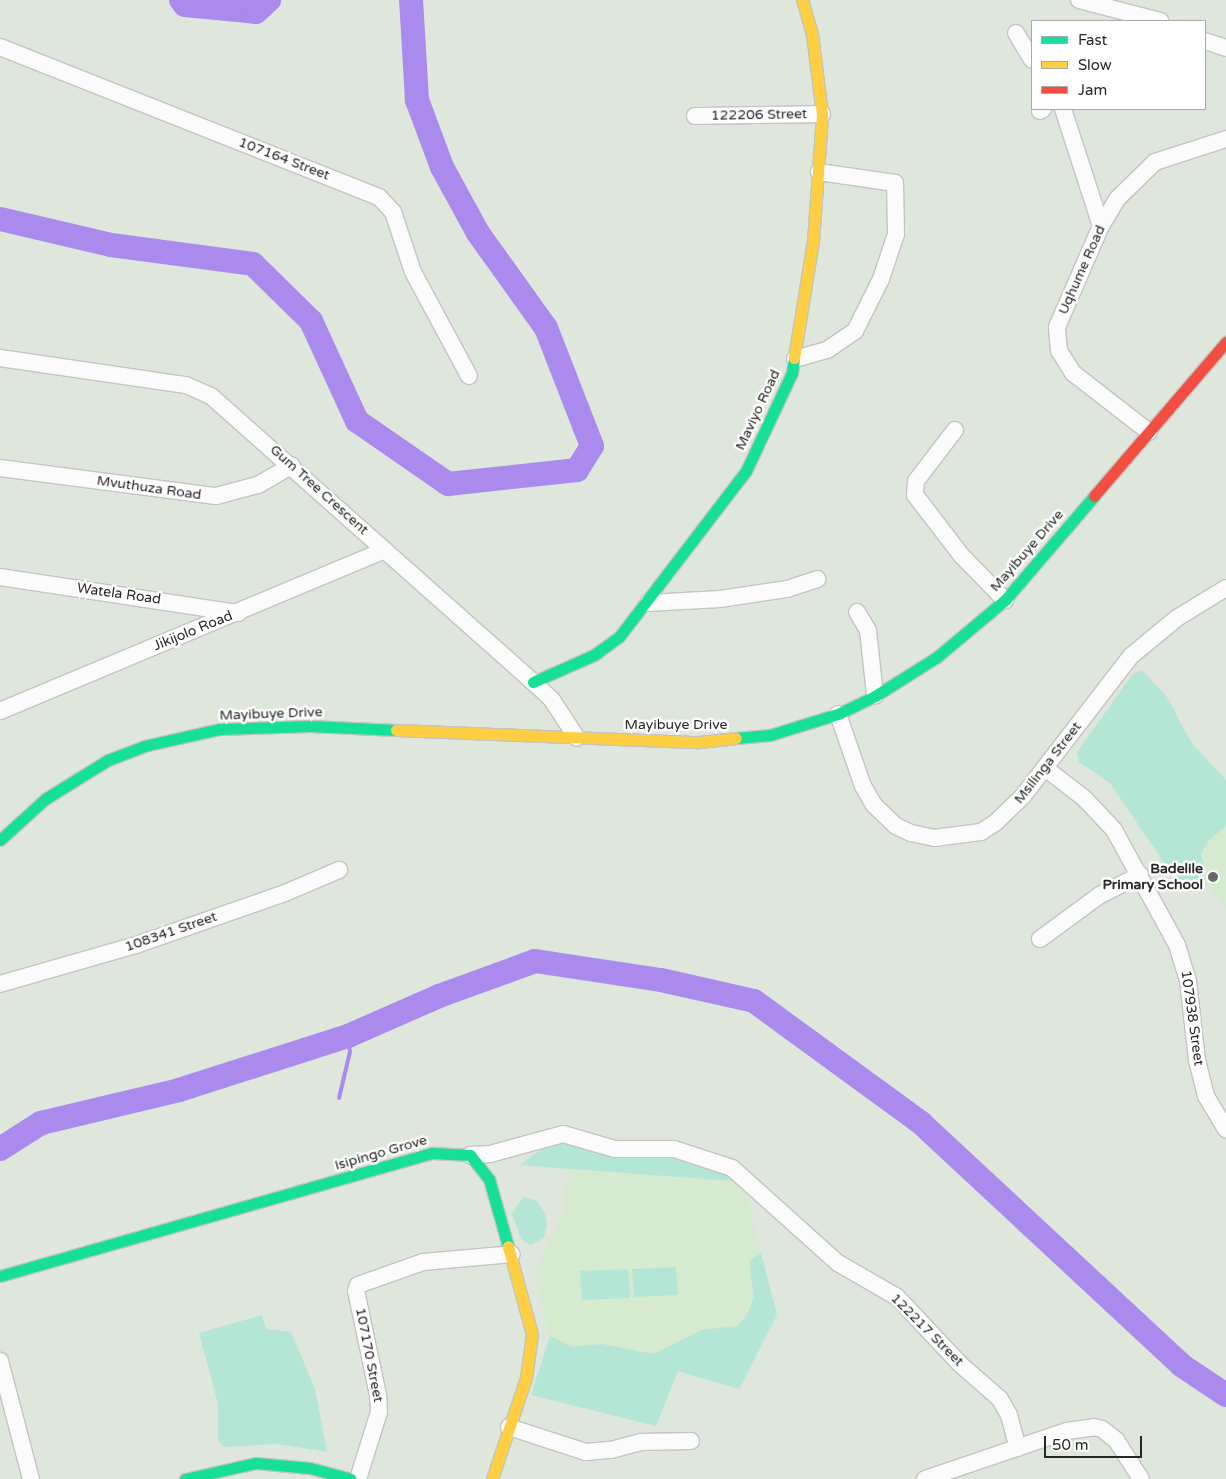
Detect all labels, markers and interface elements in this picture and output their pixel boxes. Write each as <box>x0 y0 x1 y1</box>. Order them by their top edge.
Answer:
legend <box>1031 20 1206 110</box>
text: Fast <box>1078 31 1107 49</box>
text: Slow <box>1078 56 1112 74</box>
text: Jam <box>1078 81 1107 99</box>
street label: 122206 Street <box>711 106 807 124</box>
street label: 107164 Street <box>236 134 332 184</box>
street label: Uqhume Road <box>1055 223 1109 317</box>
street label: Maviyo Road <box>732 367 784 453</box>
street label: Gum Tree Crescent <box>266 441 372 539</box>
street label: Mvuthuza Road <box>96 472 202 504</box>
street label: Mayibuye Drive <box>987 507 1067 595</box>
street label: Watela Road <box>76 580 162 608</box>
street label: Jikijolo Road <box>151 607 235 655</box>
street label: Mayibuye Drive <box>219 704 323 724</box>
street label: Mayibuye Drive <box>624 717 728 733</box>
street label: Msilinga Street <box>1011 719 1085 807</box>
place label: Badelile Primary School <box>1102 861 1203 894</box>
marker: Badelile Primary School <box>1207 871 1219 883</box>
street label: 108341 Street <box>123 908 219 956</box>
street label: 107938 Street <box>1177 969 1207 1067</box>
street label: Isipingo Grove <box>333 1132 429 1174</box>
street label: 122217 Street <box>887 1290 967 1370</box>
street label: 107170 Street <box>352 1306 386 1404</box>
scale bar <box>1046 1426 1144 1458</box>
text: 50 m <box>1052 1436 1089 1454</box>

